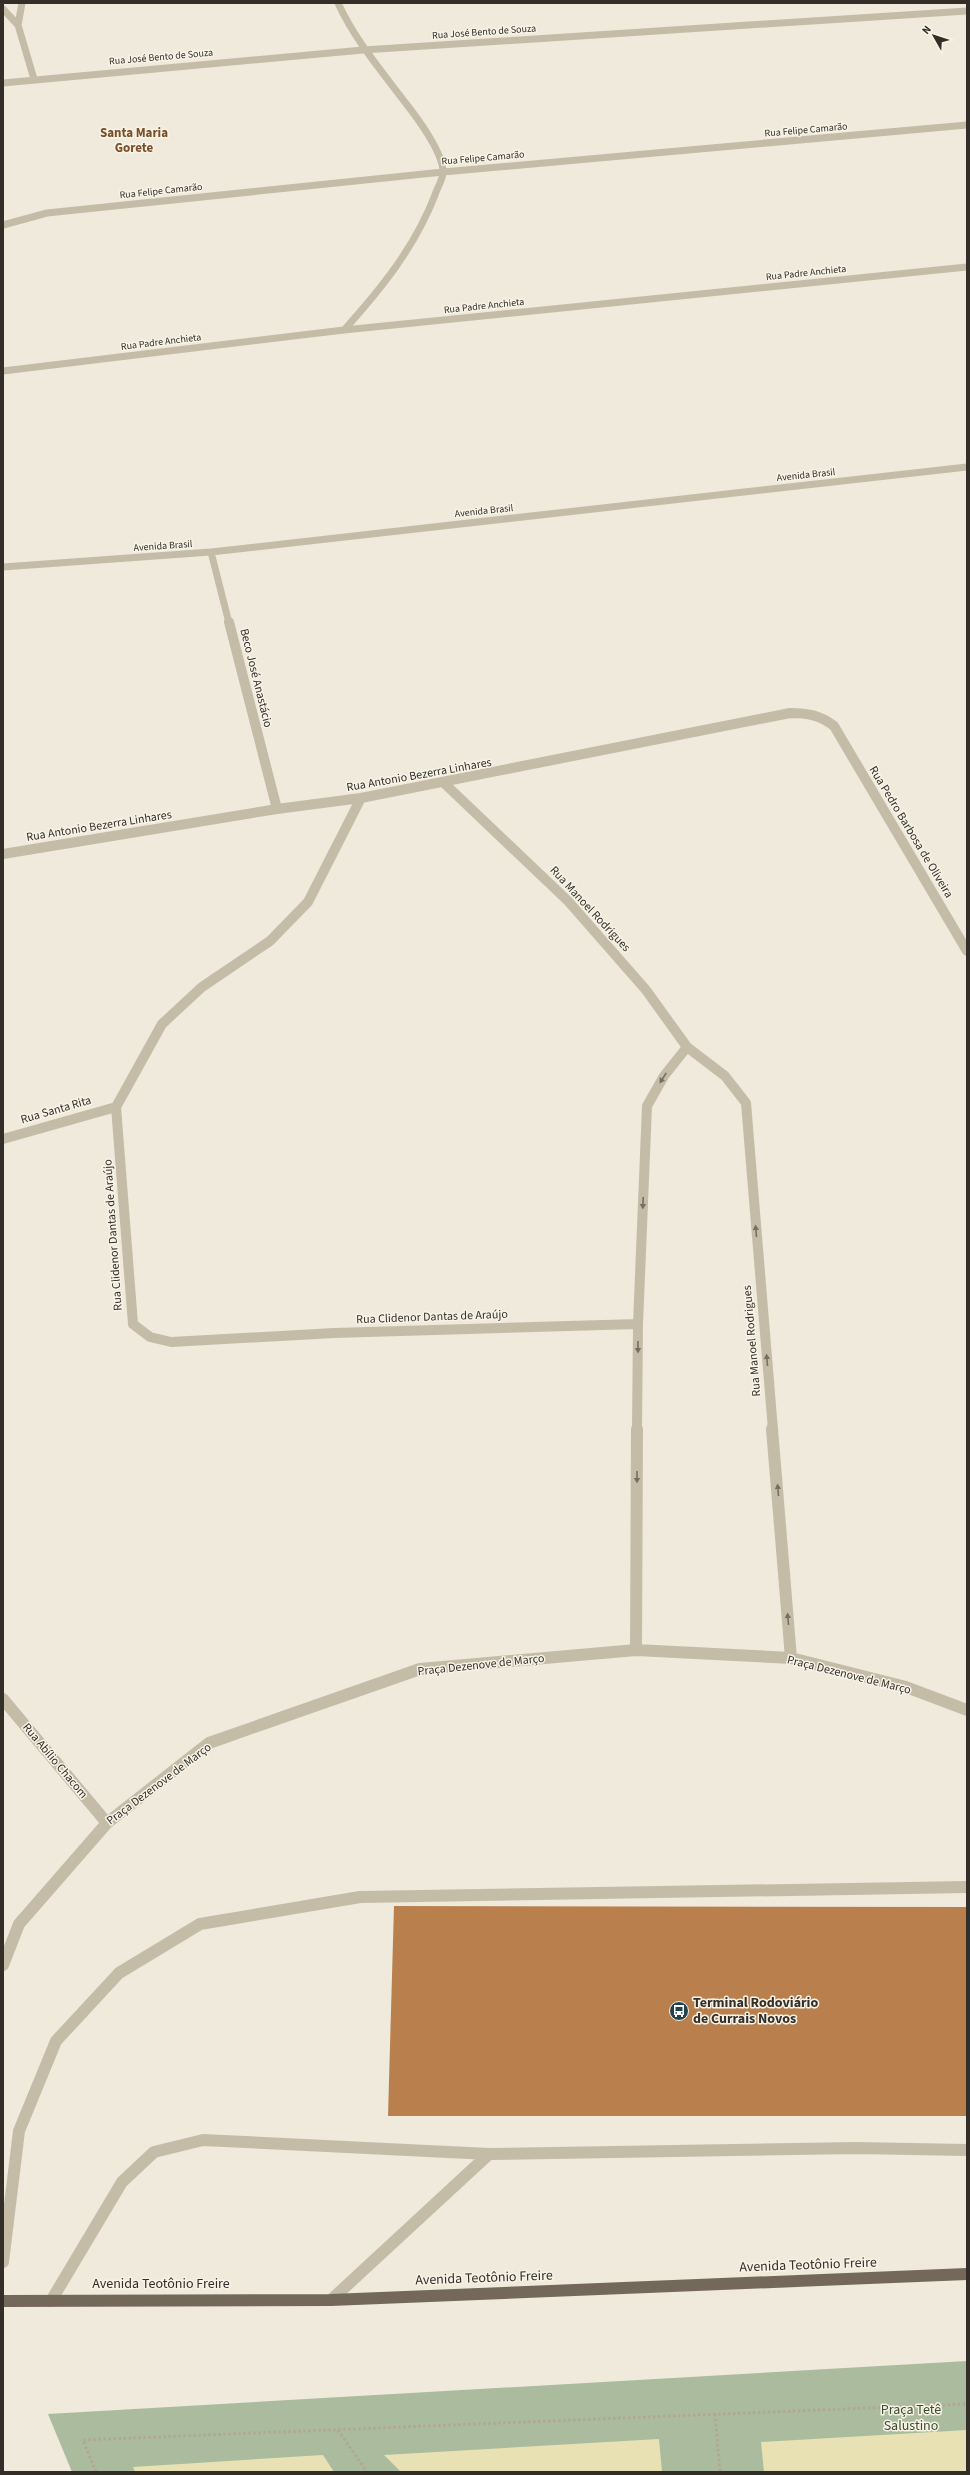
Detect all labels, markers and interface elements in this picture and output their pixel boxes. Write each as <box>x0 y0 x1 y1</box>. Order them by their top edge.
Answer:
north arrow <box>914 16 954 56</box>
street label: Rua José Bento de Souza <box>432 21 536 43</box>
text: N <box>918 22 935 38</box>
street label: Rua José Bento de Souza <box>108 45 214 69</box>
street label: Rua Felipe Camarão <box>764 119 848 141</box>
district label: Santa Maria Gorete <box>100 124 168 157</box>
street label: Rua Felipe Camarão <box>441 147 525 169</box>
street label: Rua Felipe Camarão <box>119 180 203 202</box>
street label: Rua Padre Anchieta <box>765 262 847 284</box>
street label: Rua Padre Anchieta <box>443 295 525 317</box>
street label: Rua Padre Anchieta <box>120 330 202 354</box>
street label: Avenida Brasil <box>776 465 836 485</box>
street label: Avenida Brasil <box>454 501 514 521</box>
street label: Avenida Brasil <box>133 537 193 555</box>
street label: Beco José Anastácio <box>235 627 277 729</box>
street label: Rua Antonio Bezerra Linhares <box>345 754 493 796</box>
street label: Rua Pedro Barbosa de Oliveira <box>865 763 957 901</box>
street label: Rua Antonio Bezerra Linhares <box>25 806 173 846</box>
street label: Rua Manoel Rodrigues <box>546 862 634 956</box>
one-way arrow <box>659 1072 667 1083</box>
street label: Rua Santa Rita <box>19 1092 93 1128</box>
street label: Rua Clidenor Dantas de Araújo <box>99 1159 127 1311</box>
one-way arrow <box>640 1197 646 1210</box>
one-way arrow <box>753 1225 760 1237</box>
street label: Rua Manoel Rodrigues <box>739 1285 765 1397</box>
street label: Rua Clidenor Dantas de Araújo <box>356 1306 508 1328</box>
one-way arrow <box>635 1341 641 1354</box>
one-way arrow <box>764 1354 770 1366</box>
one-way arrow <box>634 1471 640 1484</box>
one-way arrow <box>774 1484 781 1496</box>
one-way arrow <box>785 1613 792 1625</box>
street label: Praça Dezenove de Março <box>417 1650 545 1680</box>
street label: Praça Dezenove de Março <box>785 1651 913 1699</box>
street label: Rua Abílio Chacom <box>18 1720 92 1802</box>
street label: Praça Dezenove de Março <box>103 1739 215 1829</box>
place label: Terminal Rodoviário de Currais Novos <box>693 1993 818 2029</box>
bus stop icon: Terminal Rodoviário de Currais Novos <box>668 2000 690 2022</box>
street label: Avenida Teotônio Freire <box>739 2253 877 2277</box>
street label: Avenida Teotônio Freire <box>415 2266 553 2290</box>
street label: Avenida Teotônio Freire <box>92 2274 230 2294</box>
park label: Praça Tetê Salustino <box>881 2400 941 2436</box>

